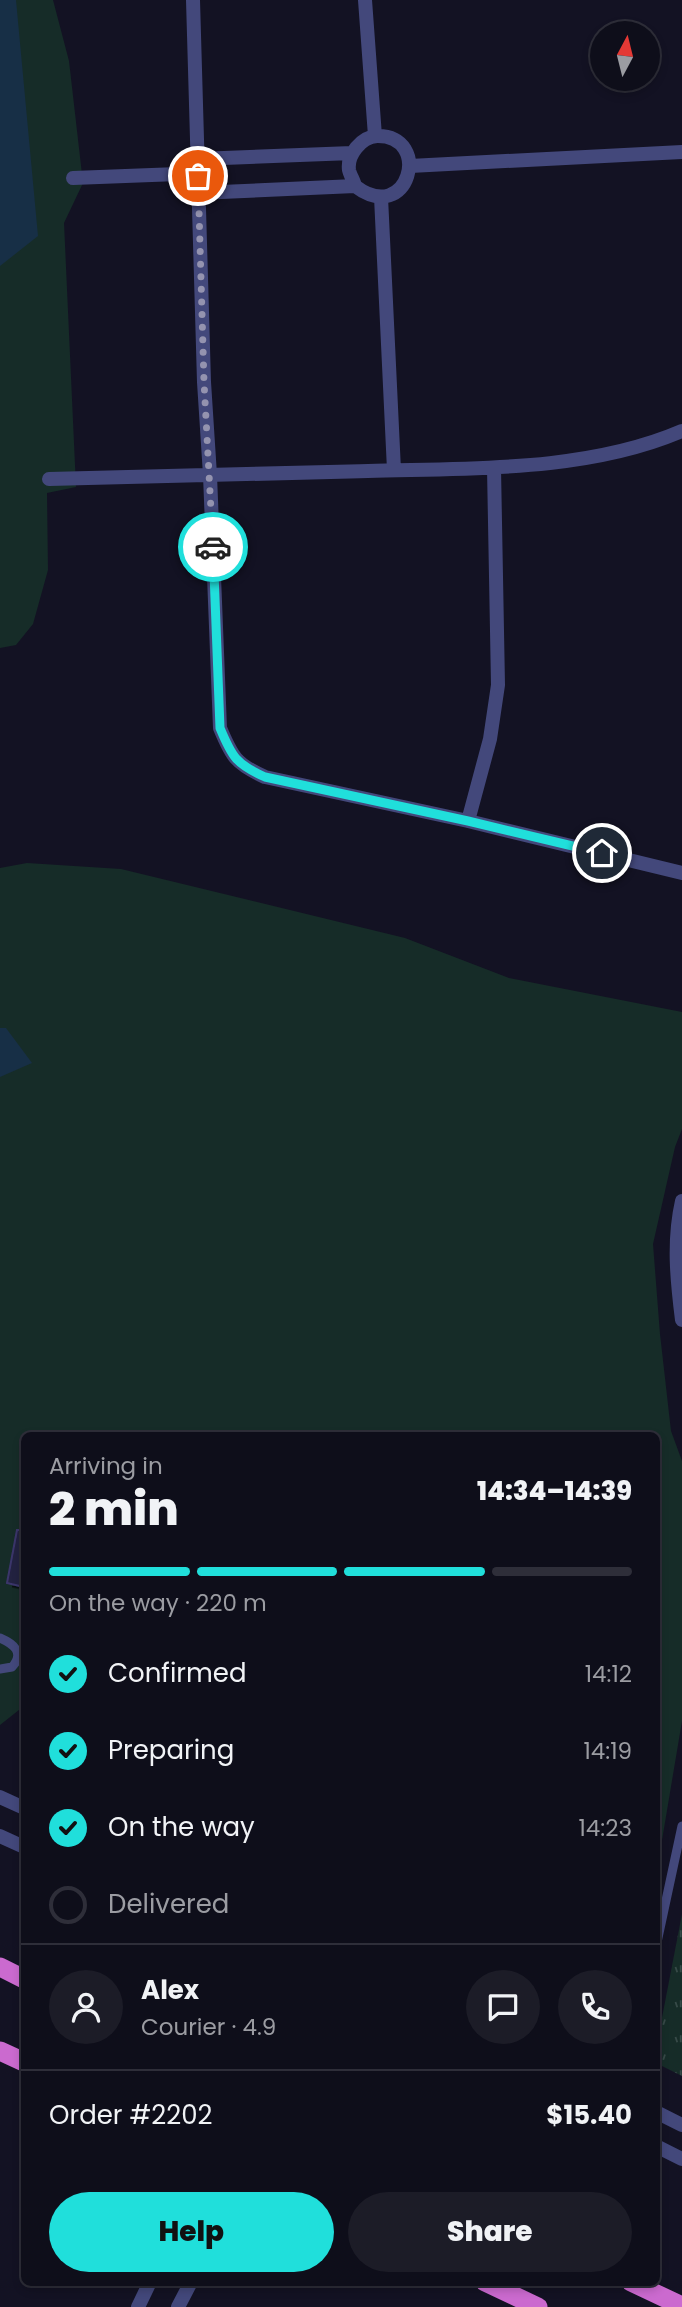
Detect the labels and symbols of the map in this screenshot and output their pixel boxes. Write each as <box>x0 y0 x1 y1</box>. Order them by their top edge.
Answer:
north arrow <box>590 21 660 91</box>
pin <box>168 146 228 206</box>
courier <box>178 512 248 582</box>
pin <box>572 823 632 883</box>

